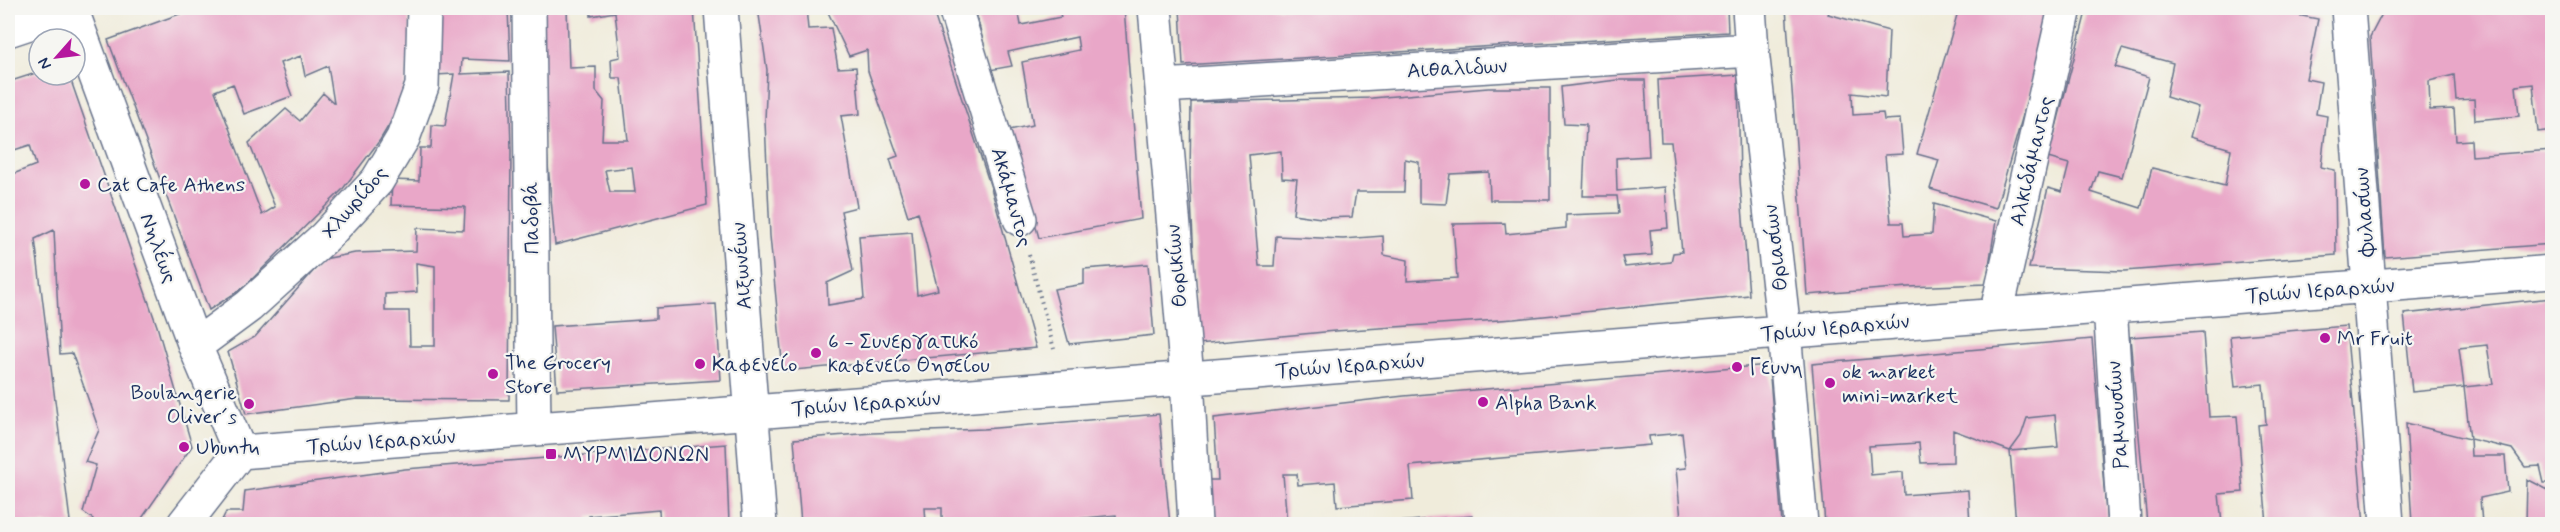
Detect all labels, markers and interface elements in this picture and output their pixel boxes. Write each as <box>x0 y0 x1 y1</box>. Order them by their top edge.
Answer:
north arrow <box>27 27 87 87</box>
street label: Αιθαλιδων <box>1406 52 1508 86</box>
text: N <box>33 54 57 73</box>
street label: Αλκιδάμαντος <box>2003 94 2061 229</box>
street label: Ακάμαντος <box>984 144 1039 250</box>
street label: Χλωρίδος <box>315 160 394 245</box>
street label: Φυλασίων <box>2348 167 2382 258</box>
place label: Cat Cafe Athens <box>97 171 245 199</box>
marker: Cat Cafe Athens <box>78 177 92 191</box>
street label: Παδοβά <box>517 181 547 255</box>
street label: Θριασίων <box>1757 203 1795 293</box>
street label: Νηλέως <box>133 209 185 287</box>
street label: Αιξωνέων <box>724 221 759 311</box>
street label: Θορικίων <box>1159 223 1195 309</box>
street label: Τριών Ιεραρχών <box>2245 272 2396 310</box>
street label: Τριών Ιεραρχών <box>1759 308 1911 348</box>
place label: Mr Fruit <box>2337 325 2413 353</box>
place label: 6 - Συνεργατικό καφενείο Θησείου <box>828 328 990 380</box>
marker: Mr Fruit <box>2318 331 2332 345</box>
marker: 6 - Συνεργατικό καφενείο Θησείου <box>809 346 823 360</box>
street label: Τριών Ιεραρχών <box>1275 347 1426 385</box>
place label: The Grocery Store <box>505 349 611 401</box>
place label: Καφενείο <box>712 351 797 379</box>
place label: Γευνη <box>1749 354 1803 382</box>
marker: Καφενείο <box>693 357 707 371</box>
place label: ok market mini-market <box>1842 358 1959 410</box>
marker: Γευνη <box>1730 360 1744 374</box>
street label: Ραμνουσίων <box>2100 360 2136 470</box>
marker: The Grocery Store <box>486 367 500 381</box>
marker: ok market mini-market <box>1823 376 1837 390</box>
place label: Boulangerie Oliver´s <box>130 379 237 431</box>
street label: Τριών Ιεραρχών <box>791 385 942 423</box>
place label: Alpha Bank <box>1495 389 1597 417</box>
marker: Alpha Bank <box>1476 395 1490 409</box>
marker: Boulangerie Oliver´s <box>242 397 256 411</box>
street label: Τριών Ιεραρχών <box>306 423 457 461</box>
place label: Ubuntu <box>196 434 260 462</box>
marker: Ubuntu <box>177 440 191 454</box>
place label: ΜΥΡΜΙΔΟΝΩΝ <box>563 441 709 469</box>
marker: ΜΥΡΜΙΔΟΝΩΝ <box>544 447 558 461</box>

